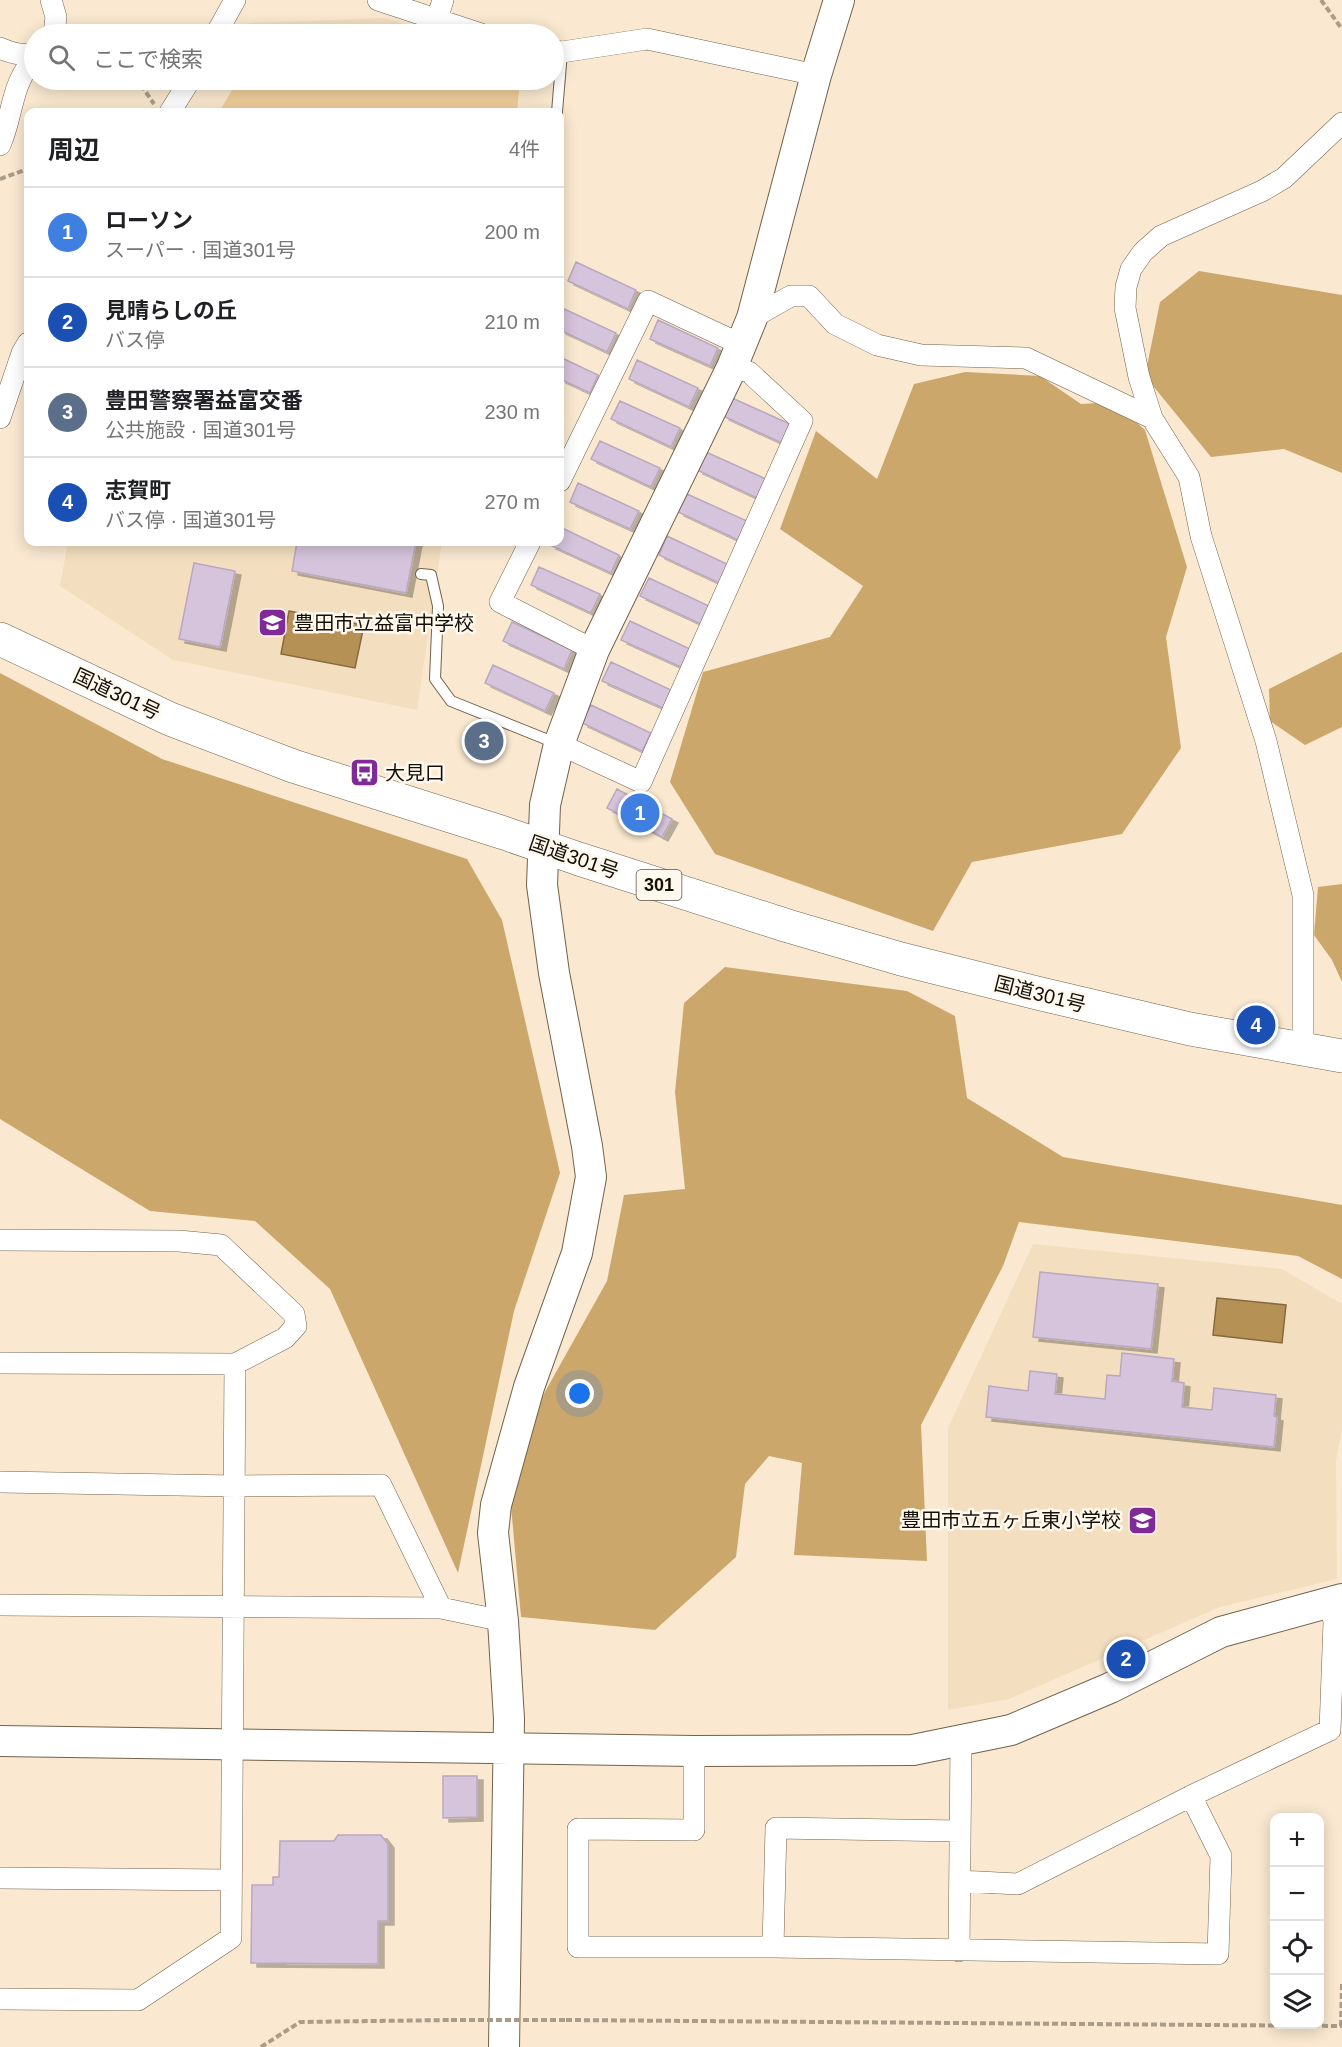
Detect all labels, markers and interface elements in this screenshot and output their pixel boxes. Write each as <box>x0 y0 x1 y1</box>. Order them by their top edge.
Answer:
search box <box>24 24 564 90</box>
icon: search <box>45 41 78 74</box>
text: ここで検索 <box>93 47 203 72</box>
text: 周辺 <box>48 135 100 165</box>
text: 4件 <box>509 138 540 160</box>
text: ローソン <box>105 208 193 233</box>
text: 1 <box>62 221 73 243</box>
text: 200 m <box>484 221 540 243</box>
text: スーパー · 国道301号 <box>105 239 296 261</box>
text: 見晴らしの丘 <box>105 298 237 323</box>
text: 2 <box>62 311 73 333</box>
text: 210 m <box>484 311 540 333</box>
text: バス停 <box>105 329 165 351</box>
text: 豊田警察署益富交番 <box>105 388 303 413</box>
text: 3 <box>62 401 73 423</box>
text: 230 m <box>484 401 540 423</box>
text: 公共施設 · 国道301号 <box>105 419 296 441</box>
text: 志賀町 <box>105 478 171 503</box>
text: 4 <box>62 491 73 513</box>
text: 270 m <box>484 491 540 513</box>
text: バス停 · 国道301号 <box>105 509 276 531</box>
school or university icon: 豊田市立益富中学校 <box>257 607 289 639</box>
place label: 豊田市立益富中学校 <box>294 612 474 634</box>
street label: 国道301号 <box>70 664 164 724</box>
pin: 3 <box>464 718 504 764</box>
bus stop icon: 大見口 <box>348 757 380 789</box>
place label: 大見口 <box>385 762 445 784</box>
pin: 1 <box>620 790 660 836</box>
street label: 国道301号 <box>526 831 622 883</box>
road number: 301 <box>636 870 682 900</box>
street label: 国道301号 <box>992 972 1088 1016</box>
pin: 4 <box>1236 1002 1276 1048</box>
your location <box>565 1379 594 1408</box>
school or university icon: 豊田市立五ヶ丘東小学校 <box>1126 1504 1158 1536</box>
place label: 豊田市立五ヶ丘東小学校 <box>901 1509 1121 1531</box>
pin: 2 <box>1106 1636 1146 1682</box>
map controls <box>1270 1813 1324 2029</box>
button: + <box>1270 1813 1324 1867</box>
button: − <box>1270 1867 1324 1921</box>
button: locate <box>1270 1921 1324 1975</box>
button: layers <box>1270 1975 1324 2029</box>

